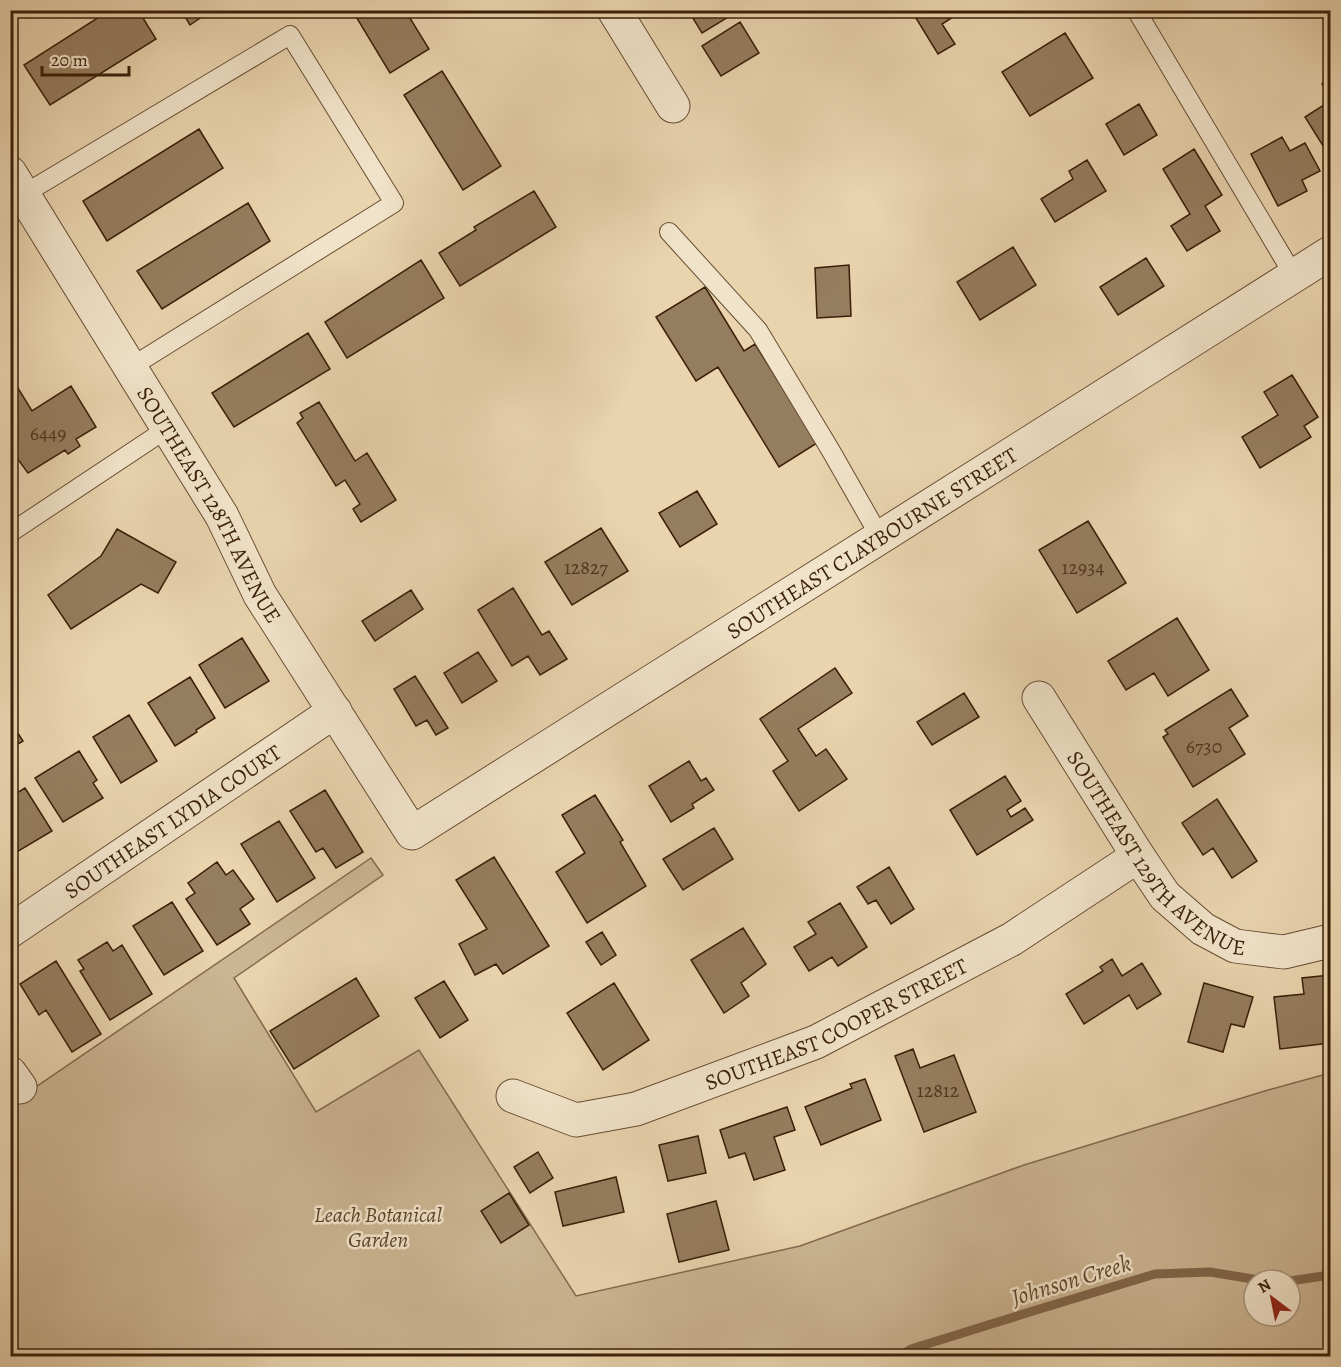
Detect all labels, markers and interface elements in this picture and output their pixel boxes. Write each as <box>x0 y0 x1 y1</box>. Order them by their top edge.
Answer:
scale bar <box>42 39 129 77</box>
text: 20 m <box>51 48 88 72</box>
street label: SOUTHEAST 128TH AVENUE <box>129 381 288 629</box>
house number: 6449 <box>30 420 66 447</box>
street label: SOUTHEAST CLAYBOURNE STREET <box>721 440 1023 647</box>
house number: 12827 <box>564 554 609 581</box>
house number: 12934 <box>1062 554 1104 581</box>
house number: 6730 <box>1186 733 1222 760</box>
street label: SOUTHEAST LYDIA COURT <box>58 738 287 906</box>
street label: SOUTHEAST 129TH AVENUE <box>1060 745 1247 963</box>
street label: SOUTHEAST COOPER STREET <box>701 951 973 1098</box>
house number: 12812 <box>917 1077 960 1104</box>
park label: Leach Botanical Garden <box>314 1200 442 1255</box>
water label: Johnson Creek <box>1006 1247 1135 1314</box>
north arrow <box>1242 1268 1302 1328</box>
text: N <box>1254 1274 1276 1299</box>

